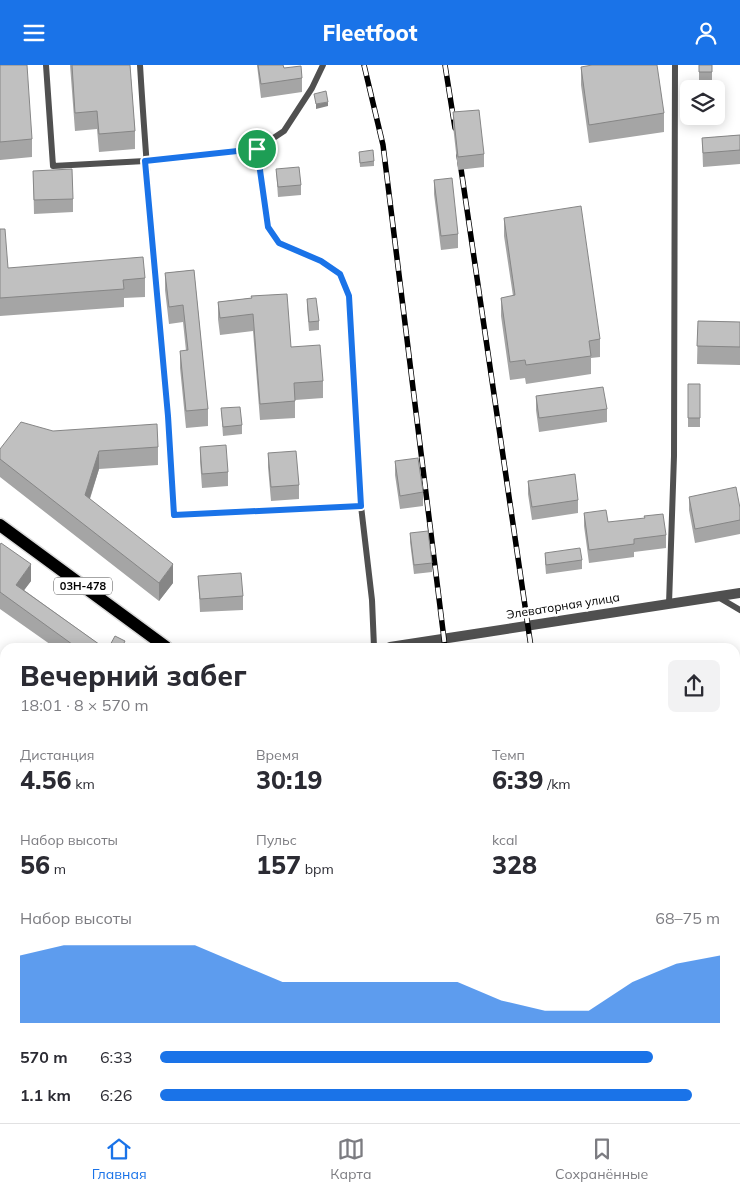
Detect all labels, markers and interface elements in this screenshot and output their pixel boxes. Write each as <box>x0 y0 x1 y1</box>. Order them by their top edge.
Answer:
icon: menu <box>20 19 48 47</box>
text: Fleetfoot <box>323 19 417 47</box>
icon: person <box>692 19 720 47</box>
map controls <box>680 80 725 125</box>
button: layers <box>680 80 725 125</box>
pin <box>236 128 278 170</box>
icon: arrive <box>243 135 271 163</box>
road number: 03Н-478 <box>54 577 112 595</box>
street label: Элеваторная улица <box>505 589 621 622</box>
text: Вечерний забег <box>20 658 247 693</box>
button: share <box>668 660 720 712</box>
text: 18:01 · 8 × 570 m <box>20 695 149 715</box>
text: Дистанция <box>20 746 94 764</box>
text: Время <box>256 746 299 764</box>
text: Темп <box>492 746 525 764</box>
text: 4.56 <box>20 764 72 795</box>
text: 30:19 <box>256 764 323 795</box>
text: 6:39 <box>492 764 544 795</box>
text: km <box>72 775 95 793</box>
text: /km <box>544 775 571 793</box>
text: Набор высоты <box>20 831 118 849</box>
text: Пульс <box>256 831 297 849</box>
text: kcal <box>492 831 518 849</box>
text: 56 <box>20 849 50 880</box>
text: 157 <box>256 849 301 880</box>
text: 328 <box>492 849 537 880</box>
text: m <box>50 860 66 878</box>
text: bpm <box>301 860 334 878</box>
text: Набор высоты <box>20 908 132 928</box>
text: 68–75 m <box>655 908 720 928</box>
text: 570 m <box>20 1047 68 1067</box>
text: 6:33 <box>100 1047 132 1067</box>
text: 1.1 km <box>20 1085 71 1105</box>
text: 6:26 <box>100 1085 132 1105</box>
tab: Главная <box>92 1135 147 1183</box>
tab: Карта <box>330 1135 371 1183</box>
tab: Сохранённые <box>555 1135 648 1183</box>

